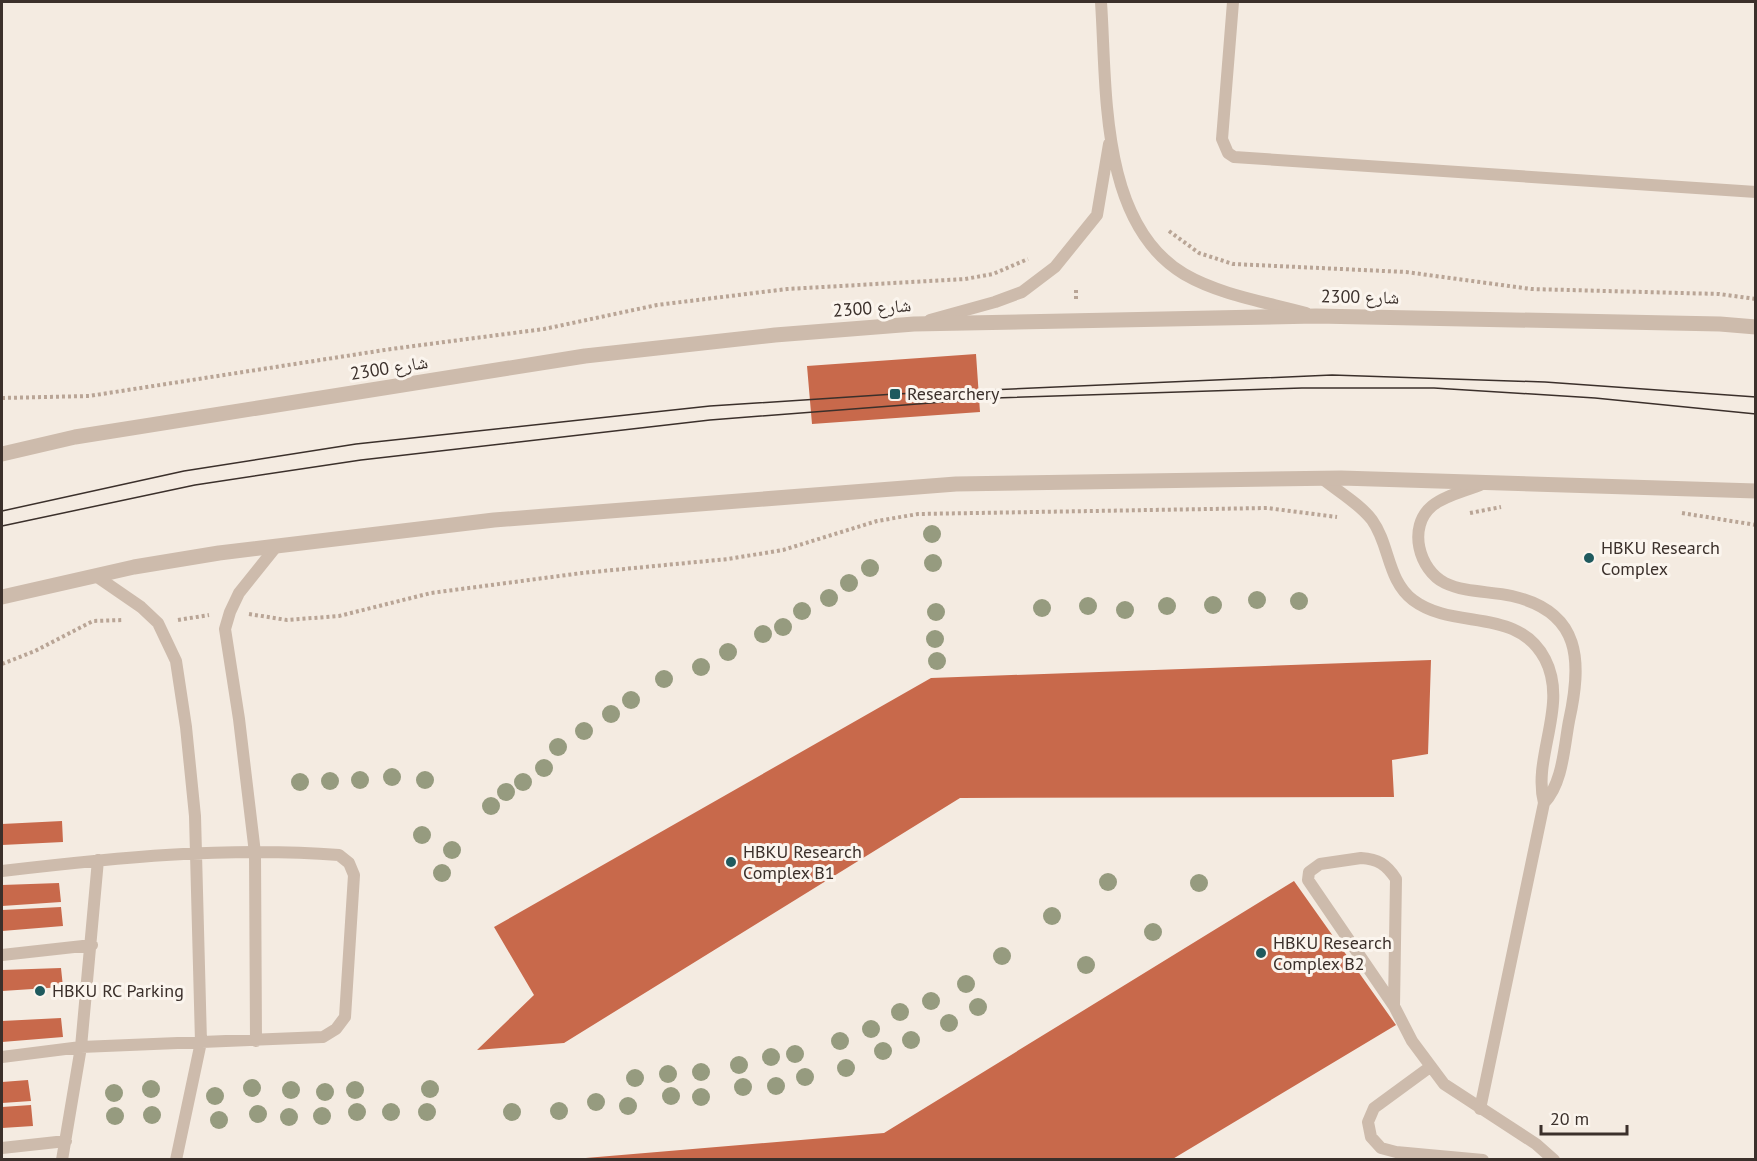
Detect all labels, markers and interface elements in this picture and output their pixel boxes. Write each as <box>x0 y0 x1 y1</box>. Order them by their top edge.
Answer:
street label: شارع 2300 <box>1321 284 1399 309</box>
street label: شارع 2300 <box>832 293 912 322</box>
street label: شارع 2300 <box>348 350 429 385</box>
place label: Researchery <box>907 382 1000 405</box>
marker: Researchery <box>888 387 902 401</box>
place label: HBKU Research Complex <box>1601 536 1720 580</box>
marker: HBKU Research Complex <box>1582 551 1596 565</box>
place label: HBKU Research Complex B1 <box>743 840 862 884</box>
marker: HBKU Research Complex B1 <box>724 855 738 869</box>
place label: HBKU Research Complex B2 <box>1273 931 1392 975</box>
marker: HBKU Research Complex B2 <box>1254 946 1268 960</box>
place label: HBKU RC Parking <box>52 979 184 1002</box>
marker: HBKU RC Parking <box>33 984 47 998</box>
scale bar <box>1541 1098 1626 1136</box>
text: 20 m <box>1550 1107 1589 1130</box>

